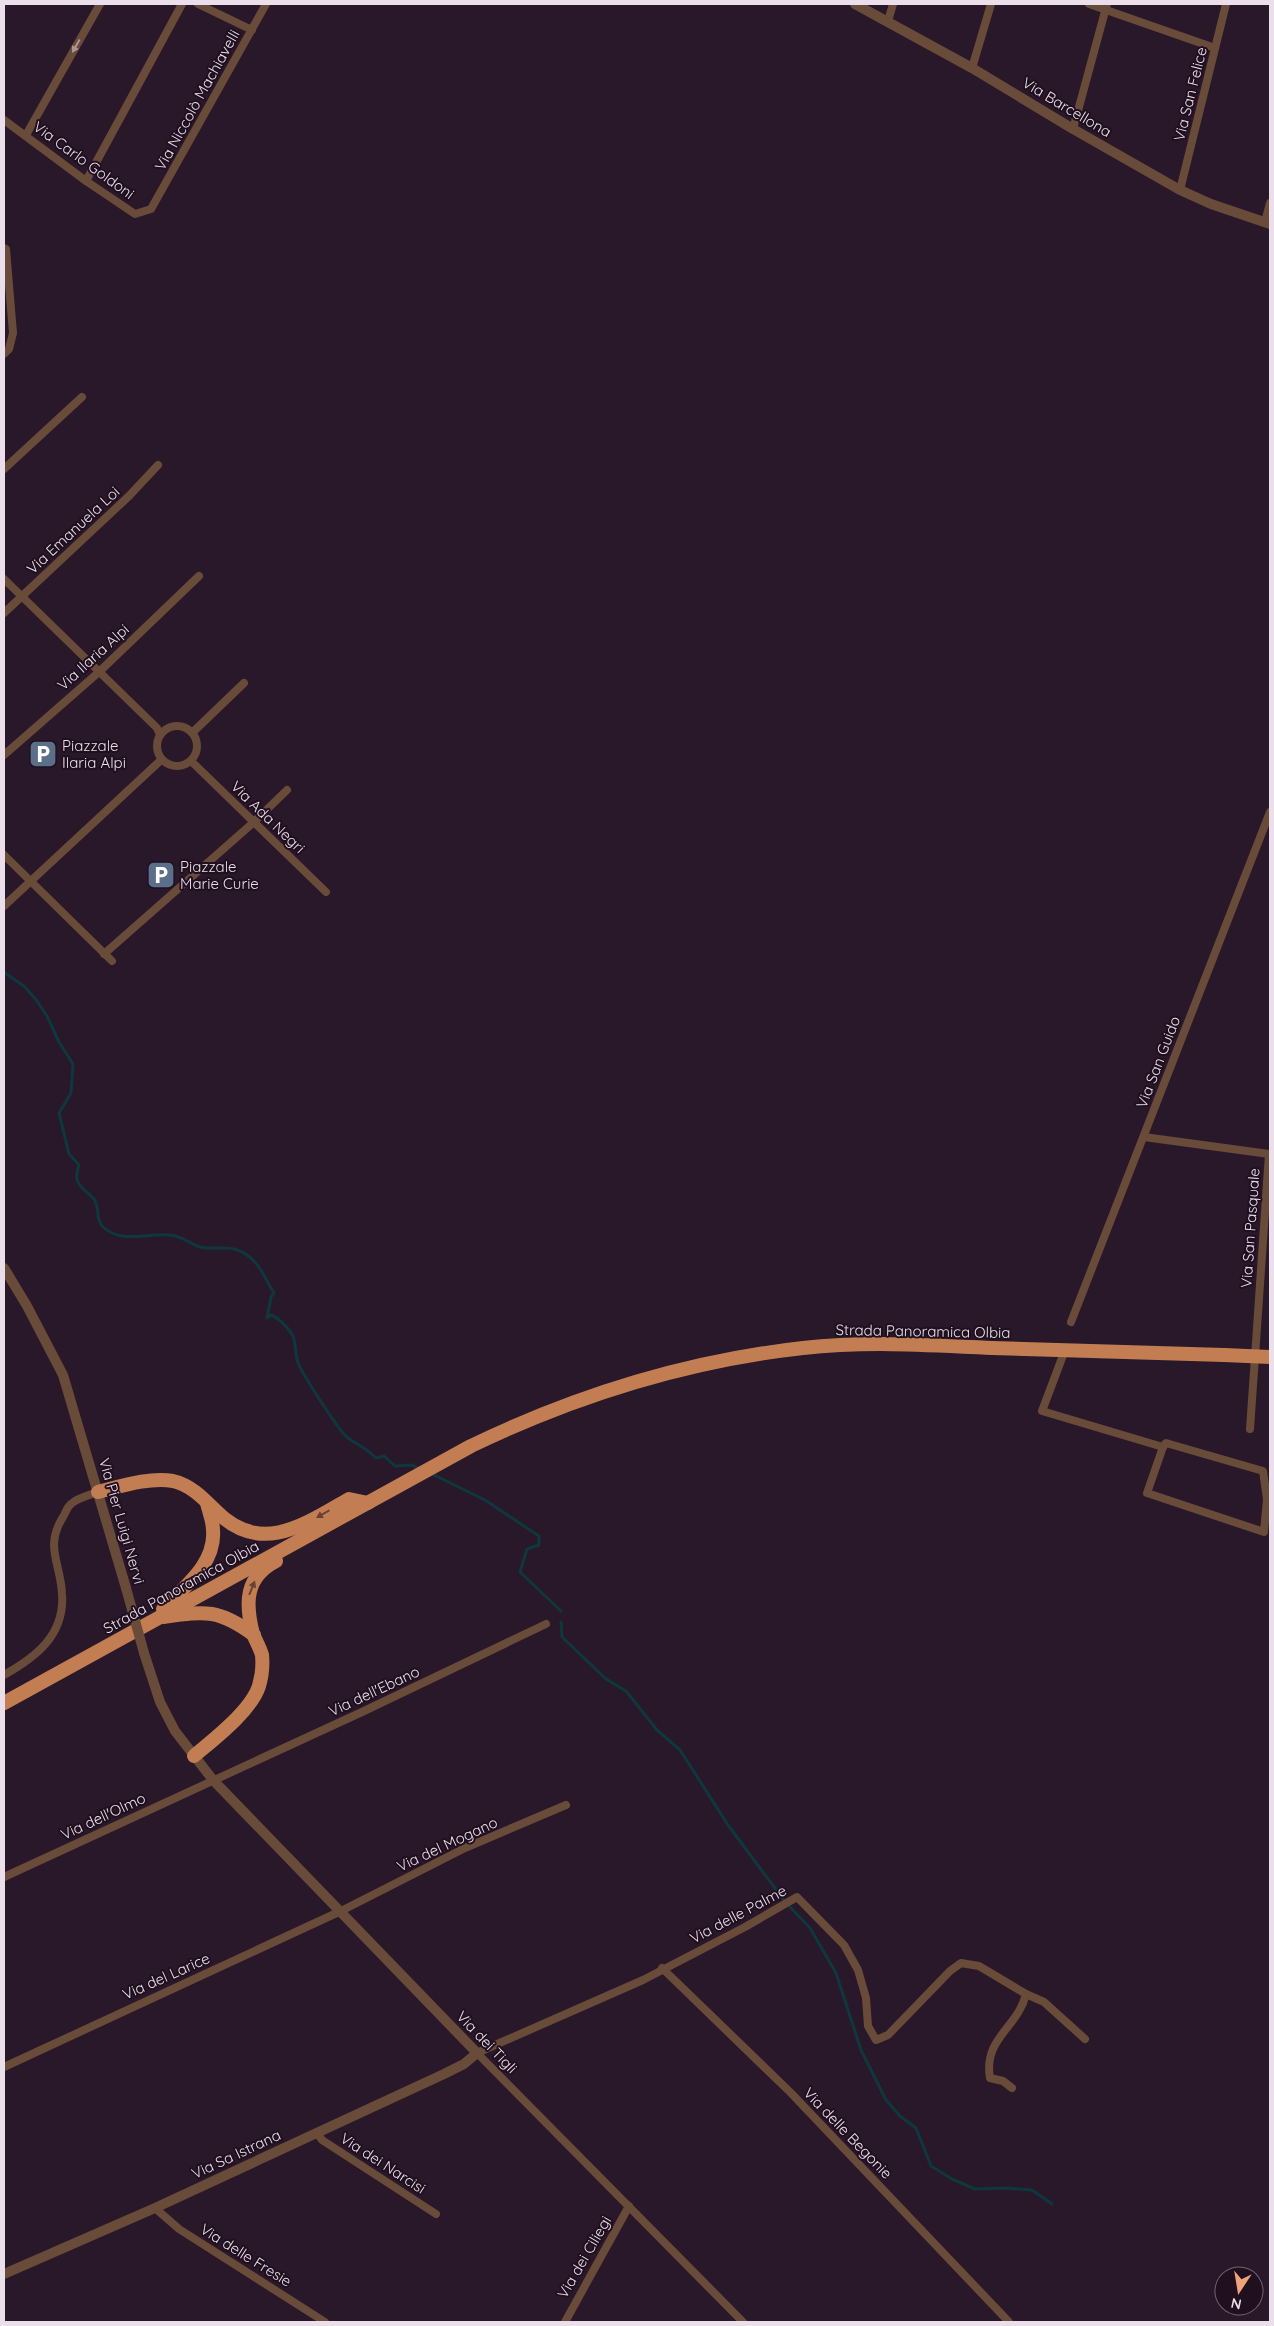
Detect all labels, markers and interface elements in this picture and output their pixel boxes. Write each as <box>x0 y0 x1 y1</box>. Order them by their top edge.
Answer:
street label: Via Niccolò Machiavelli <box>150 26 244 174</box>
one-way arrow <box>72 39 80 54</box>
street label: Via San Felice <box>1169 45 1211 143</box>
street label: Via Barcellona <box>1019 73 1115 141</box>
street label: Via Carlo Goldoni <box>30 117 138 203</box>
street label: Via Emanuela Loi <box>23 482 123 578</box>
street label: Via Ilaria Alpi <box>53 620 133 694</box>
place label: Piazzale Ilaria Alpi <box>62 736 126 772</box>
parking icon: Piazzale Ilaria Alpi <box>28 739 58 769</box>
street label: Via Ada Negri <box>227 777 309 857</box>
place label: Piazzale Marie Curie <box>180 857 259 893</box>
parking icon: Piazzale Marie Curie <box>146 860 176 890</box>
street label: Via San Guido <box>1132 1013 1184 1111</box>
street label: Via San Pasquale <box>1236 1167 1264 1289</box>
street label: Strada Panoramica Olbia <box>835 1320 1011 1342</box>
street label: Via Pier Luigi Nervi <box>95 1456 149 1586</box>
one-way arrow <box>317 1510 330 1519</box>
street label: Strada Panoramica Olbia <box>100 1536 262 1638</box>
one-way arrow <box>249 1581 257 1595</box>
street label: Via dell'Ebano <box>325 1662 423 1720</box>
street label: Via dell'Olmo <box>58 1788 148 1844</box>
street label: Via del Mogano <box>394 1812 500 1876</box>
street label: Via delle Palme <box>686 1881 790 1947</box>
street label: Via del Larice <box>119 1948 213 2004</box>
street label: Via dei Tigli <box>453 2007 521 2077</box>
street label: Via delle Begonie <box>800 2083 896 2183</box>
street label: Via Sa Istrana <box>188 2125 284 2183</box>
street label: Via dei Narcisi <box>337 2128 429 2198</box>
street label: Via dei Ciliegi <box>553 2212 615 2302</box>
street label: Via delle Fresie <box>197 2219 295 2291</box>
north arrow <box>1214 2266 1264 2316</box>
text: N <box>1229 2294 1243 2314</box>

